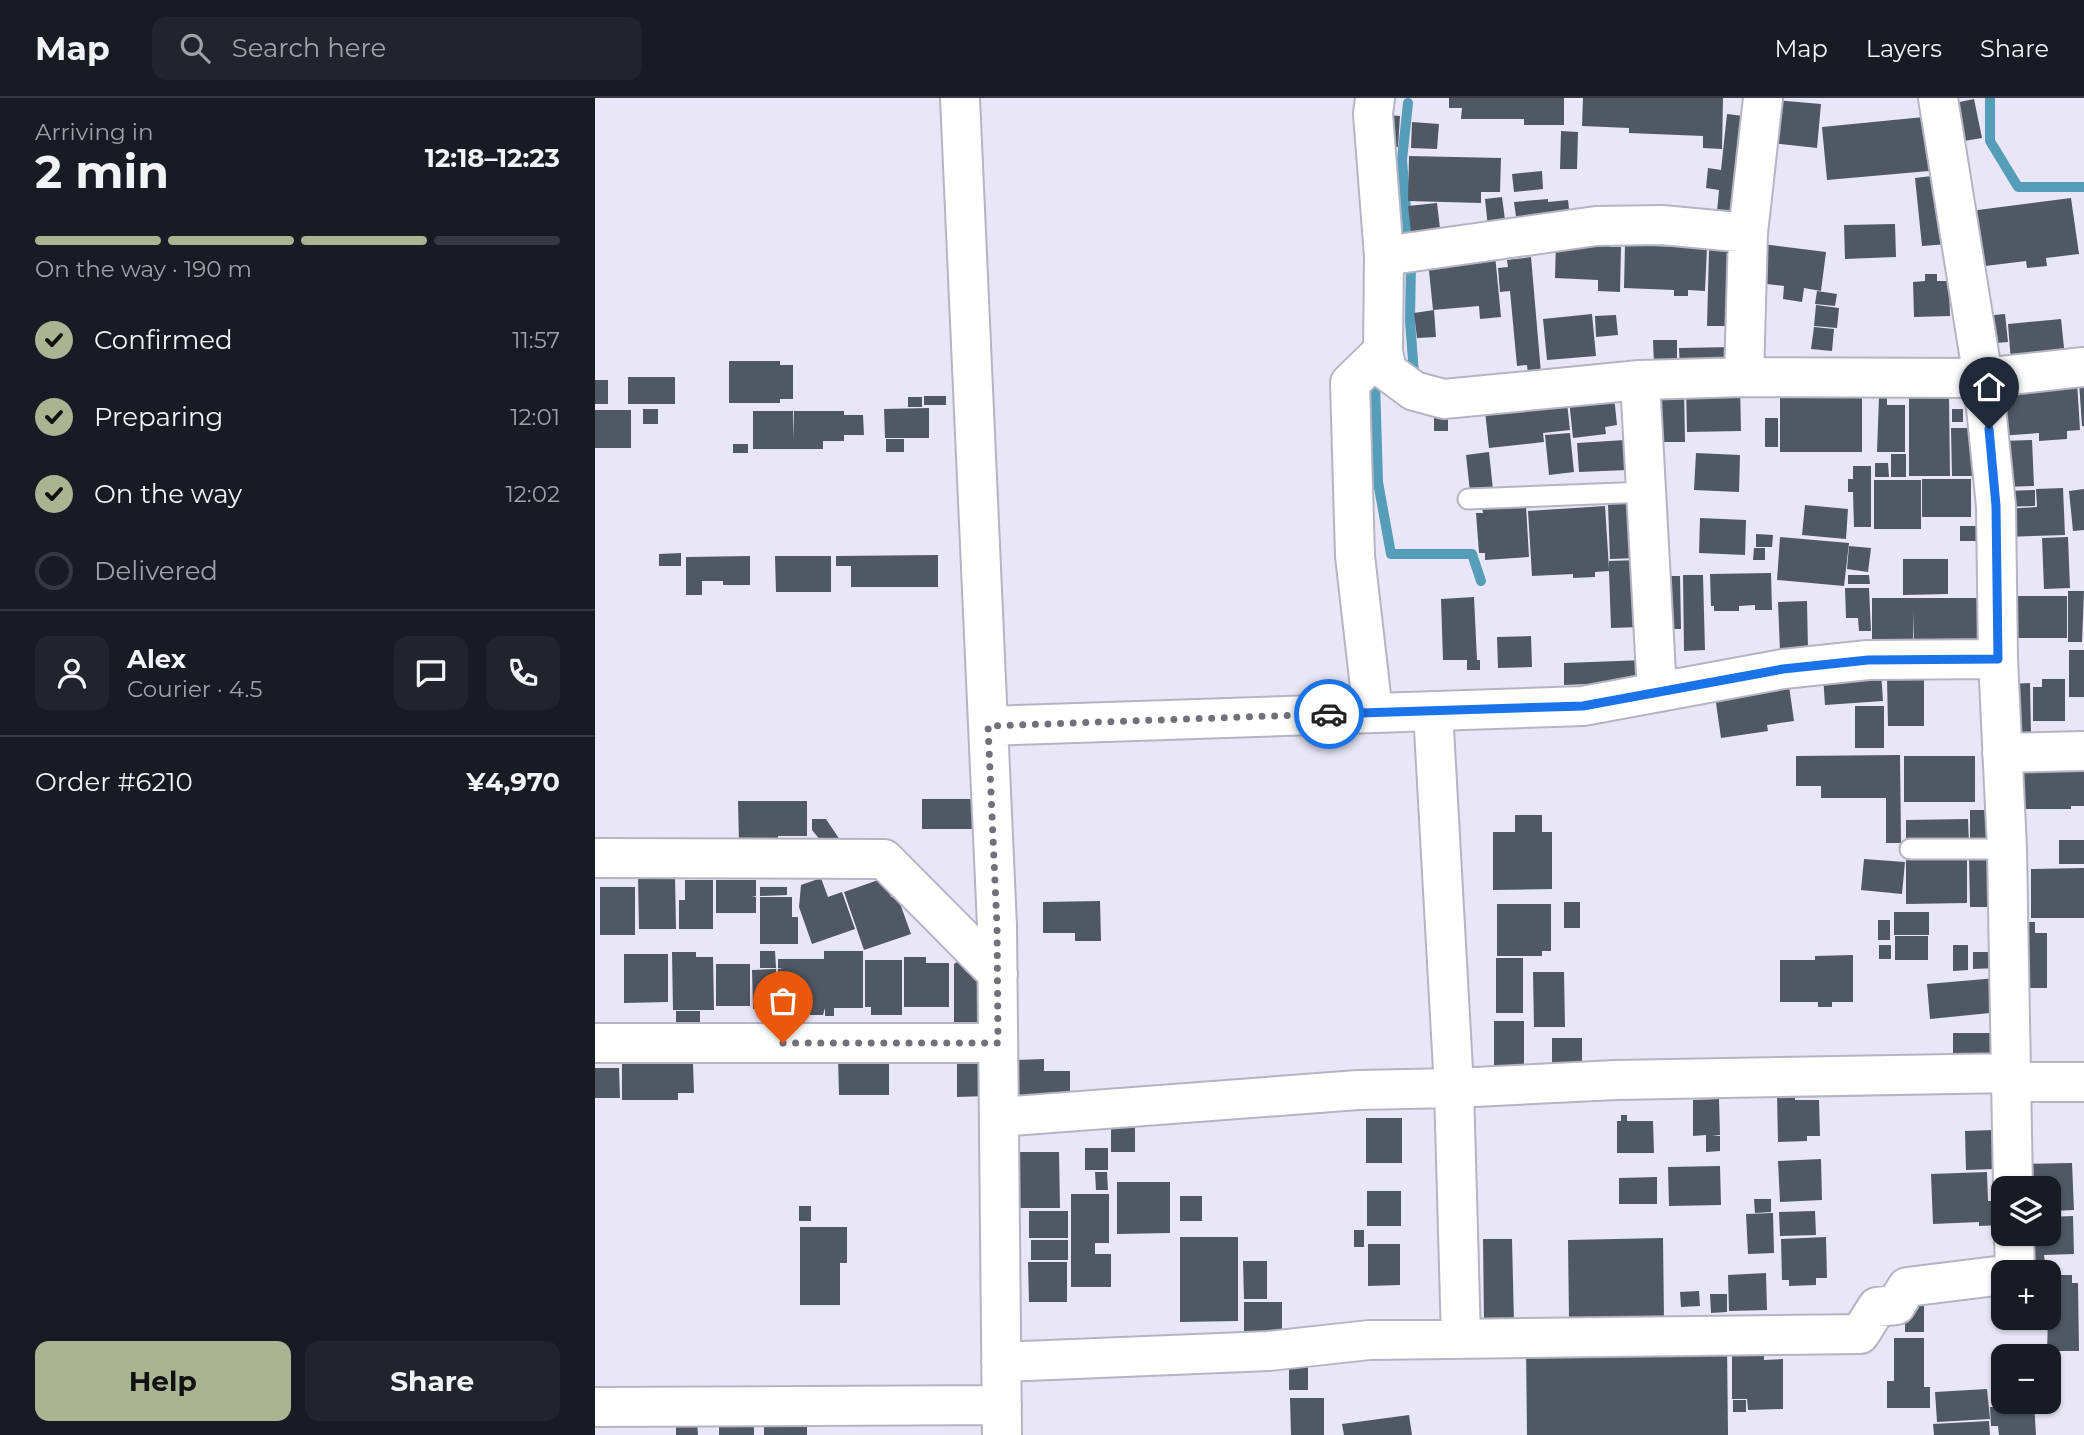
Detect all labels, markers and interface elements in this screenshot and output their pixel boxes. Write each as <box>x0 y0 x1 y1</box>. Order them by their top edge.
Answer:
search box <box>152 17 642 80</box>
text: Map <box>35 28 110 68</box>
icon: search <box>176 29 214 67</box>
text: Search here <box>232 32 386 64</box>
text: Map <box>1774 34 1828 63</box>
text: Layers <box>1866 34 1942 63</box>
text: Share <box>1980 34 2049 63</box>
text: Arriving in <box>35 118 154 146</box>
text: 12:18–12:23 <box>425 142 560 174</box>
text: 2 min <box>35 143 169 200</box>
text: On the way · 190 m <box>35 255 252 283</box>
icon: check <box>35 321 73 359</box>
text: Confirmed <box>94 324 233 356</box>
text: 11:57 <box>512 326 560 354</box>
pin <box>1959 357 2019 429</box>
icon: home <box>1970 368 2008 406</box>
icon: check <box>35 398 73 436</box>
text: Preparing <box>94 401 223 433</box>
text: 12:01 <box>510 403 560 431</box>
icon: check <box>35 475 73 513</box>
text: On the way <box>94 478 242 510</box>
text: 12:02 <box>505 480 560 508</box>
text: Delivered <box>94 555 218 587</box>
button: person <box>35 636 109 710</box>
button: chat <box>394 636 468 710</box>
button: phone <box>486 636 560 710</box>
text: Alex <box>127 643 186 675</box>
text: Courier · 4.5 <box>127 675 262 703</box>
courier <box>1294 679 1364 749</box>
icon: car <box>1310 695 1348 733</box>
text: Order #6210 <box>35 766 193 798</box>
text: ¥4,970 <box>466 766 560 798</box>
pin <box>753 971 813 1043</box>
icon: bag <box>764 982 802 1020</box>
map controls <box>1991 1176 2061 1414</box>
button: layers <box>1991 1176 2061 1246</box>
button: + <box>1991 1260 2061 1330</box>
button: Help <box>35 1341 291 1421</box>
button: Share <box>305 1341 560 1421</box>
button: − <box>1991 1344 2061 1414</box>

